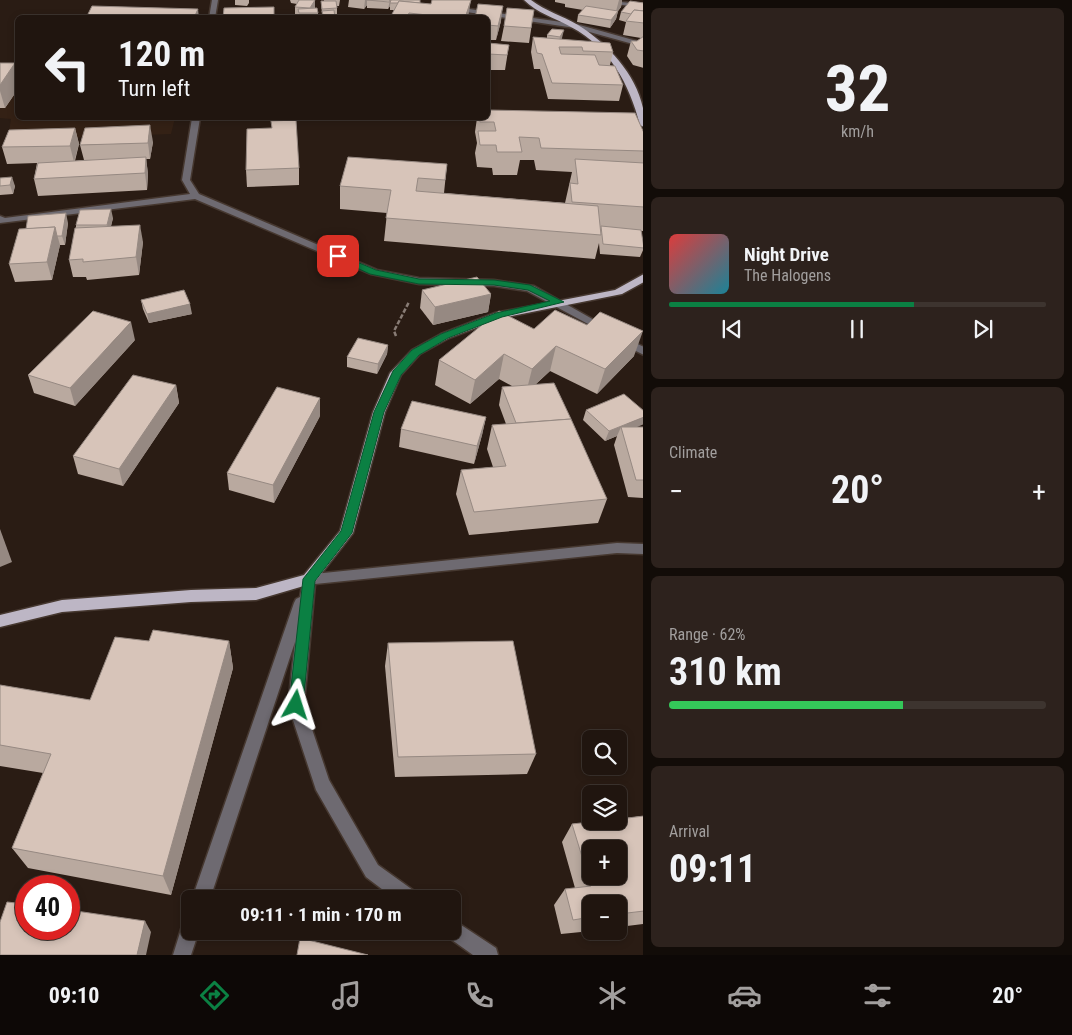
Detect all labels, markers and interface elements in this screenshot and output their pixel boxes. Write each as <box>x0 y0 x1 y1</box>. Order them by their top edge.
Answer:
text: 120 m <box>118 34 205 75</box>
icon: left <box>35 35 100 100</box>
text: 32 <box>825 51 890 127</box>
text: Turn left <box>118 76 190 101</box>
text: km/h <box>841 122 874 141</box>
pin <box>317 235 359 277</box>
icon: arrive <box>324 242 352 270</box>
text: Night Drive <box>744 243 829 266</box>
text: The Halogens <box>744 266 831 285</box>
icon: previous <box>718 315 746 343</box>
icon: pause <box>843 315 871 343</box>
icon: next <box>969 315 997 343</box>
text: Climate <box>669 443 717 462</box>
text: 20° <box>831 468 884 512</box>
text: − <box>669 475 683 508</box>
text: + <box>1032 475 1046 508</box>
text: Range · 62% <box>669 625 745 644</box>
text: 310 km <box>669 650 782 694</box>
position arrow <box>269 678 321 730</box>
map controls <box>582 730 627 940</box>
button: search <box>582 730 627 775</box>
button: layers <box>582 785 627 830</box>
text: Arrival <box>669 822 710 841</box>
button: + <box>582 840 627 885</box>
text: 09:11 <box>669 847 756 891</box>
speed limit sign: 40 <box>15 875 80 940</box>
button: − <box>582 895 627 940</box>
text: 09:11 · 1 min · 170 m <box>240 903 402 926</box>
icon: directions <box>197 978 232 1013</box>
icon: music <box>329 978 364 1013</box>
icon: phone <box>462 978 497 1013</box>
icon: climate <box>595 978 630 1013</box>
icon: car <box>727 978 762 1013</box>
icon: filters <box>860 978 895 1013</box>
text: 09:10 <box>49 983 99 1008</box>
text: 20° <box>992 983 1023 1008</box>

